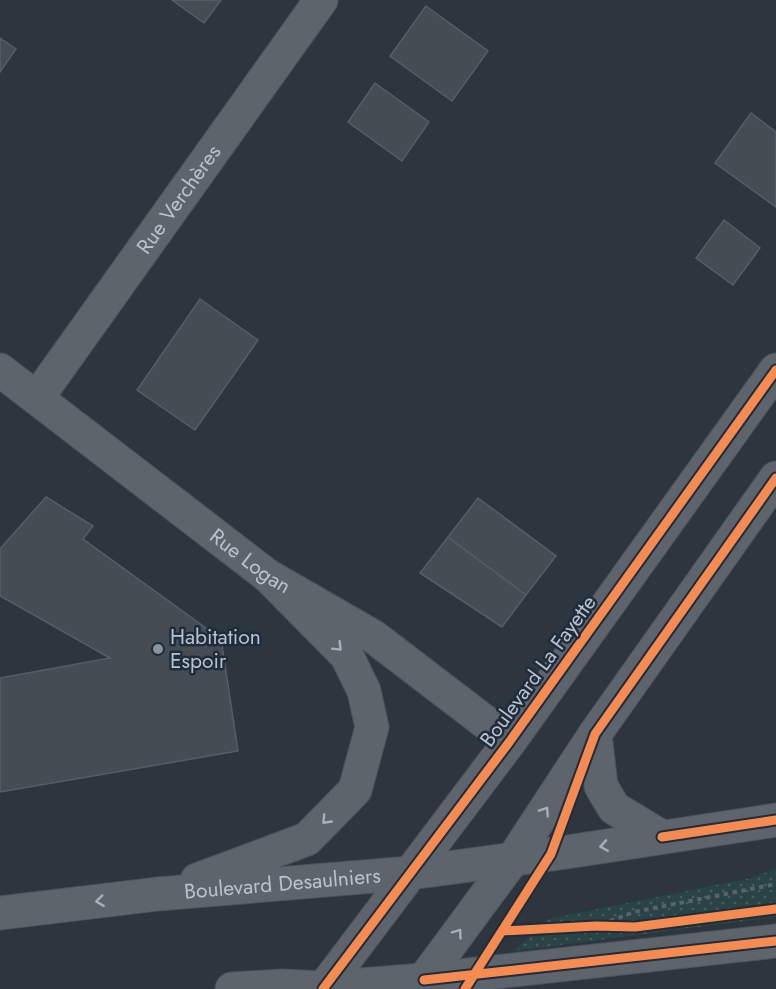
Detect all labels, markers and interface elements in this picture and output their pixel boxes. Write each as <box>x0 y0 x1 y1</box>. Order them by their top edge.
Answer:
street label: Rue Verchères <box>129 139 228 260</box>
street label: Rue Logan <box>203 521 296 601</box>
street label: Boulevard La Fayette <box>473 589 603 753</box>
place label: Habitation Espoir <box>170 622 261 676</box>
one-way arrow <box>331 640 342 651</box>
marker: Habitation Espoir <box>151 642 165 656</box>
one-way arrow <box>538 806 549 817</box>
one-way arrow <box>322 812 333 823</box>
one-way arrow <box>600 840 609 852</box>
street label: Boulevard Desaulniers <box>183 861 382 907</box>
one-way arrow <box>96 895 105 907</box>
one-way arrow <box>451 929 462 940</box>

